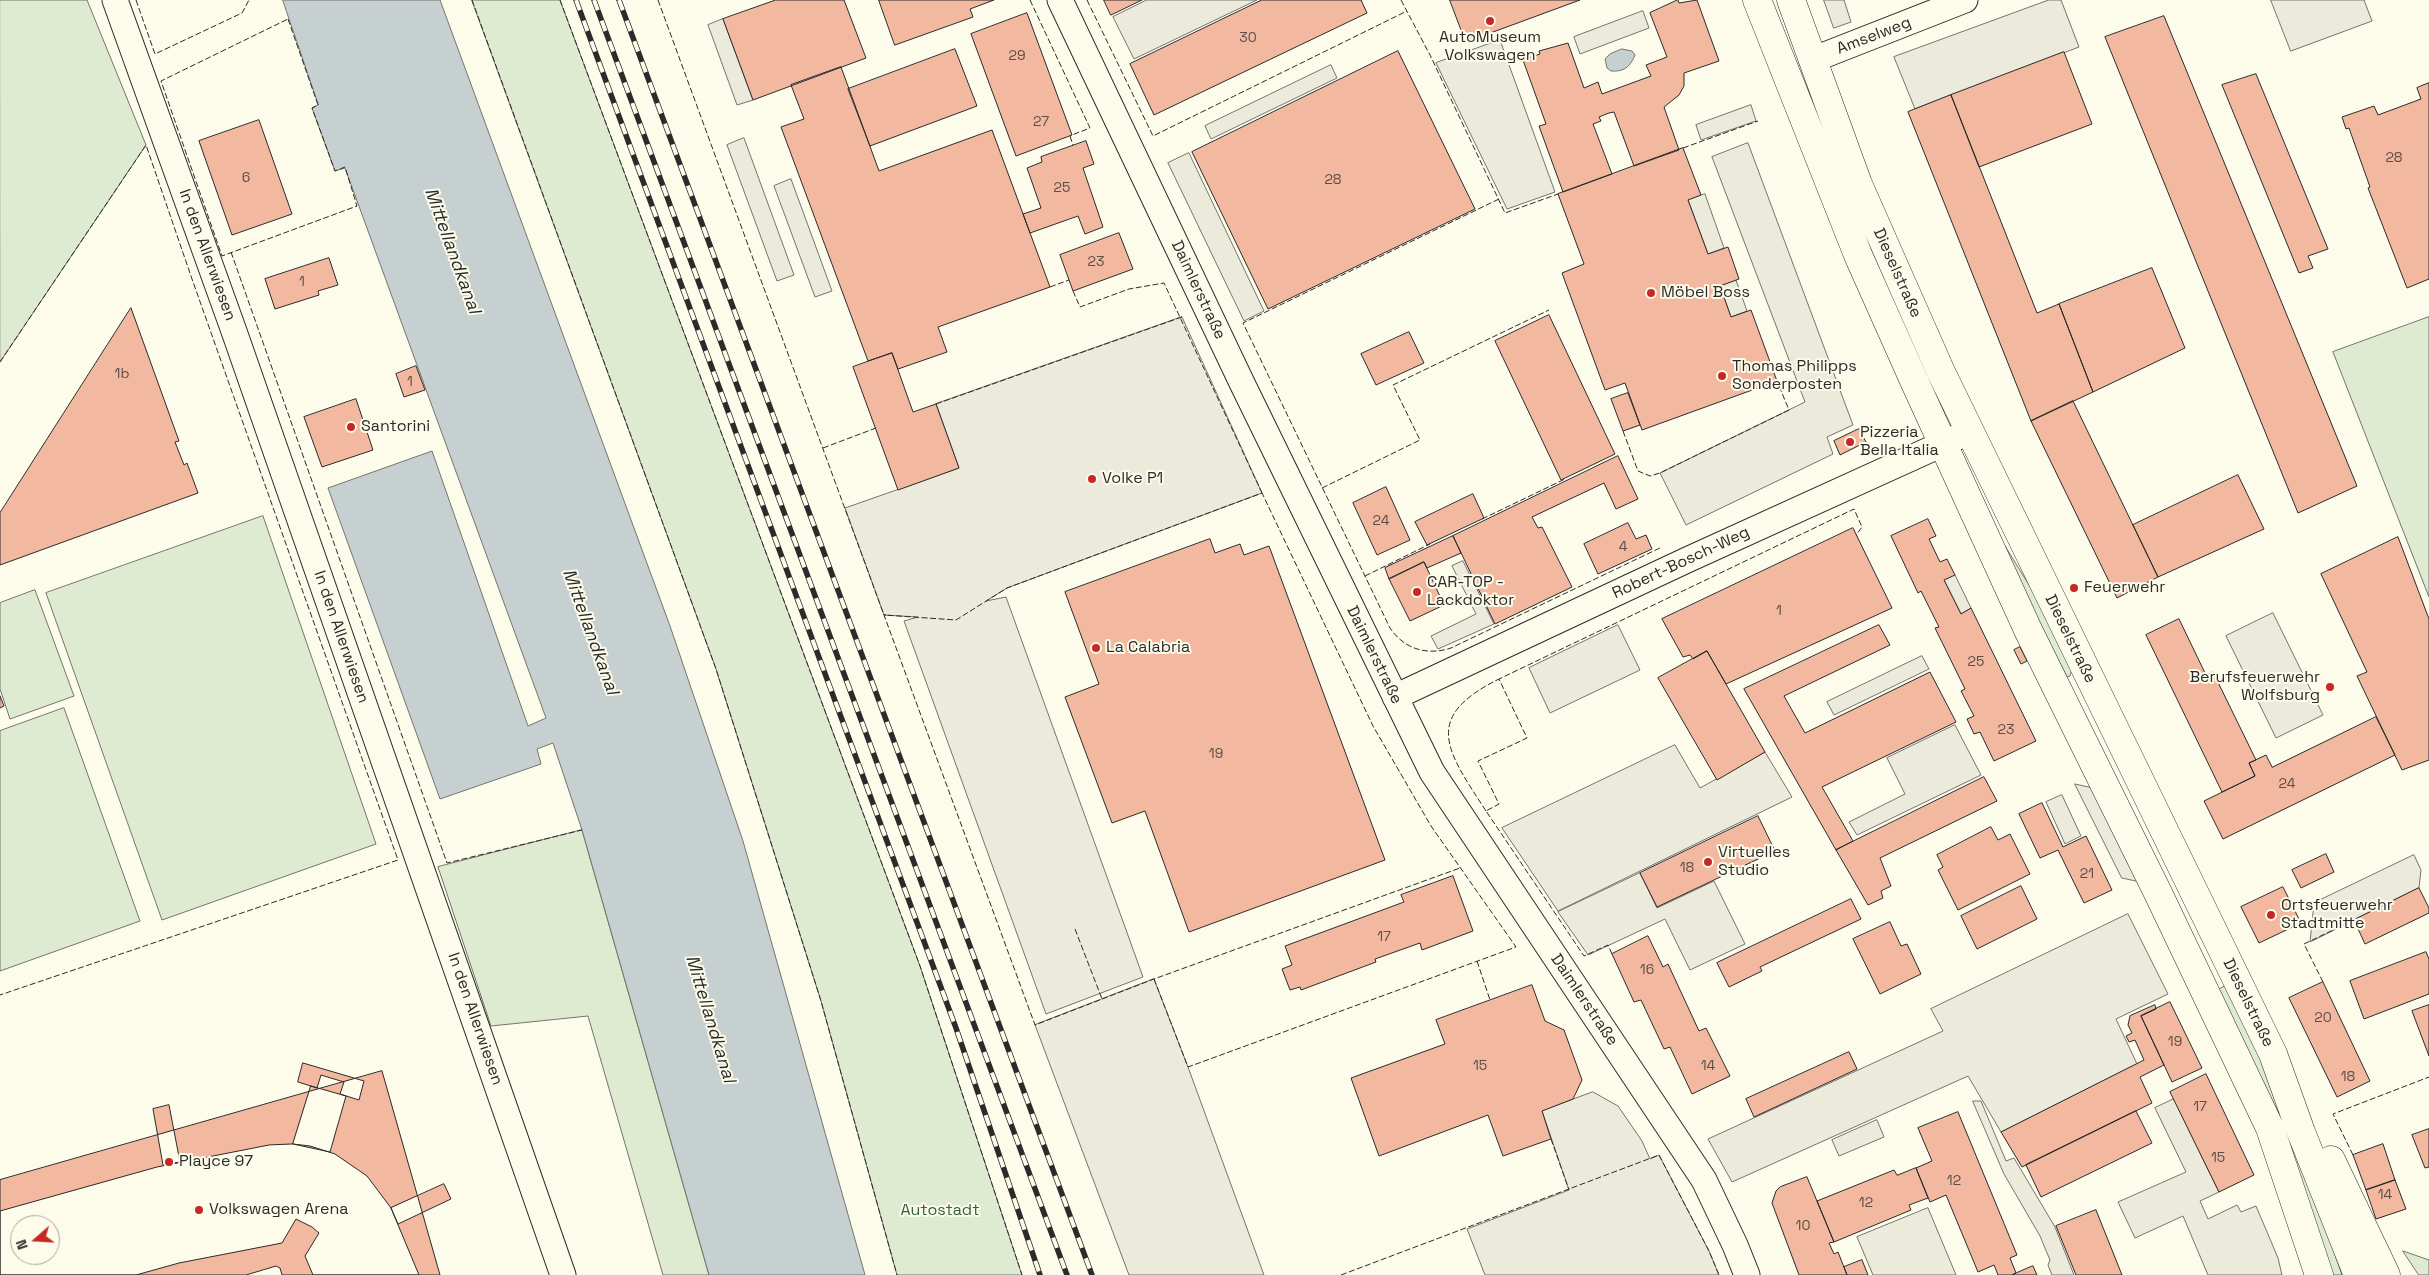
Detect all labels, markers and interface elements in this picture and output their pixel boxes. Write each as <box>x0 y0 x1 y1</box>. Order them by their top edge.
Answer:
street label: Amselweg <box>1834 13 1914 59</box>
marker: AutoMuseum Volkswagen <box>1484 15 1496 27</box>
place label: AutoMuseum Volkswagen <box>1439 28 1541 66</box>
house number: 30 <box>1239 30 1257 46</box>
house number: 29 <box>1009 48 1025 64</box>
house number: 27 <box>1033 114 1049 130</box>
house number: 28 <box>2385 150 2403 166</box>
house number: 6 <box>242 170 250 186</box>
house number: 28 <box>1324 172 1342 188</box>
house number: 25 <box>1054 180 1070 196</box>
water label: Mittellandkanal <box>419 185 485 317</box>
street label: In den Allerwiesen <box>174 186 240 324</box>
street label: Dieselstraße <box>1869 225 1925 321</box>
street label: Daimlerstraße <box>1167 238 1229 342</box>
house number: 23 <box>1088 254 1104 270</box>
house number: 1 <box>299 274 305 290</box>
place label: Möbel Boss <box>1661 283 1750 303</box>
marker: Möbel Boss <box>1645 287 1657 299</box>
place label: Thomas Philipps Sonderposten <box>1732 357 1857 395</box>
house number: 1b <box>115 366 129 382</box>
marker: Thomas Philipps Sonderposten <box>1716 370 1728 382</box>
house number: 1 <box>407 374 413 390</box>
place label: Santorini <box>361 417 430 437</box>
marker: Santorini <box>345 421 357 433</box>
place label: Pizzeria Bella Italia <box>1860 423 1939 461</box>
marker: Pizzeria Bella Italia <box>1844 436 1856 448</box>
place label: Volke P1 <box>1102 469 1163 489</box>
marker: Volke P1 <box>1086 473 1098 485</box>
house number: 24 <box>1373 513 1389 529</box>
street label: Robert-Bosch-Weg <box>1609 523 1753 603</box>
house number: 4 <box>1619 539 1627 555</box>
water label: Mittellandkanal <box>557 566 623 698</box>
street label: In den Allerwiesen <box>309 568 373 706</box>
place label: CAR-TOP - Lackdoktor <box>1427 573 1514 611</box>
place label: Feuerwehr <box>2084 578 2165 598</box>
marker: Feuerwehr <box>2068 582 2080 594</box>
marker: CAR-TOP - Lackdoktor <box>1411 586 1423 598</box>
street label: Dieselstraße <box>2040 592 2100 686</box>
street label: Daimlerstraße <box>1342 603 1406 707</box>
house number: 1 <box>1776 603 1782 619</box>
place label: La Calabria <box>1106 638 1190 658</box>
marker: La Calabria <box>1090 642 1102 654</box>
house number: 25 <box>1968 654 1984 670</box>
place label: Berufsfeuerwehr Wolfsburg <box>2189 668 2320 706</box>
marker: Berufsfeuerwehr Wolfsburg <box>2324 681 2336 693</box>
house number: 23 <box>1998 722 2014 738</box>
house number: 19 <box>1209 746 1223 762</box>
house number: 24 <box>2279 776 2295 792</box>
place label: Virtuelles Studio <box>1718 843 1790 881</box>
marker: Virtuelles Studio <box>1702 856 1714 868</box>
house number: 18 <box>1680 860 1694 876</box>
house number: 21 <box>2080 866 2094 882</box>
place label: Ortsfeuerwehr Stadtmitte <box>2281 896 2393 934</box>
marker: Ortsfeuerwehr Stadtmitte <box>2265 909 2277 921</box>
house number: 17 <box>1377 929 1391 945</box>
street label: In den Allerwiesen <box>443 950 507 1088</box>
street label: Daimlerstraße <box>1546 950 1622 1050</box>
water label: Mittellandkanal <box>680 953 740 1085</box>
street label: Dieselstraße <box>2218 956 2278 1050</box>
house number: 16 <box>1640 962 1654 978</box>
house number: 20 <box>2314 1010 2332 1026</box>
house number: 19 <box>2168 1034 2182 1050</box>
house number: 15 <box>1473 1058 1487 1074</box>
house number: 14 <box>1701 1058 1715 1074</box>
house number: 18 <box>2341 1069 2355 1085</box>
house number: 17 <box>2193 1099 2207 1115</box>
house number: 15 <box>2211 1150 2225 1166</box>
place label: Playce 97 <box>179 1152 253 1172</box>
marker: Playce 97 <box>163 1156 175 1168</box>
house number: 12 <box>1947 1173 1961 1189</box>
house number: 14 <box>2378 1187 2392 1203</box>
house number: 12 <box>1859 1195 1873 1211</box>
place label: Volkswagen Arena <box>209 1200 348 1220</box>
park label: Autostadt <box>900 1201 980 1221</box>
marker: Volkswagen Arena <box>193 1204 205 1216</box>
north arrow <box>10 1215 60 1265</box>
house number: 10 <box>1796 1218 1810 1234</box>
text: N <box>12 1237 32 1252</box>

